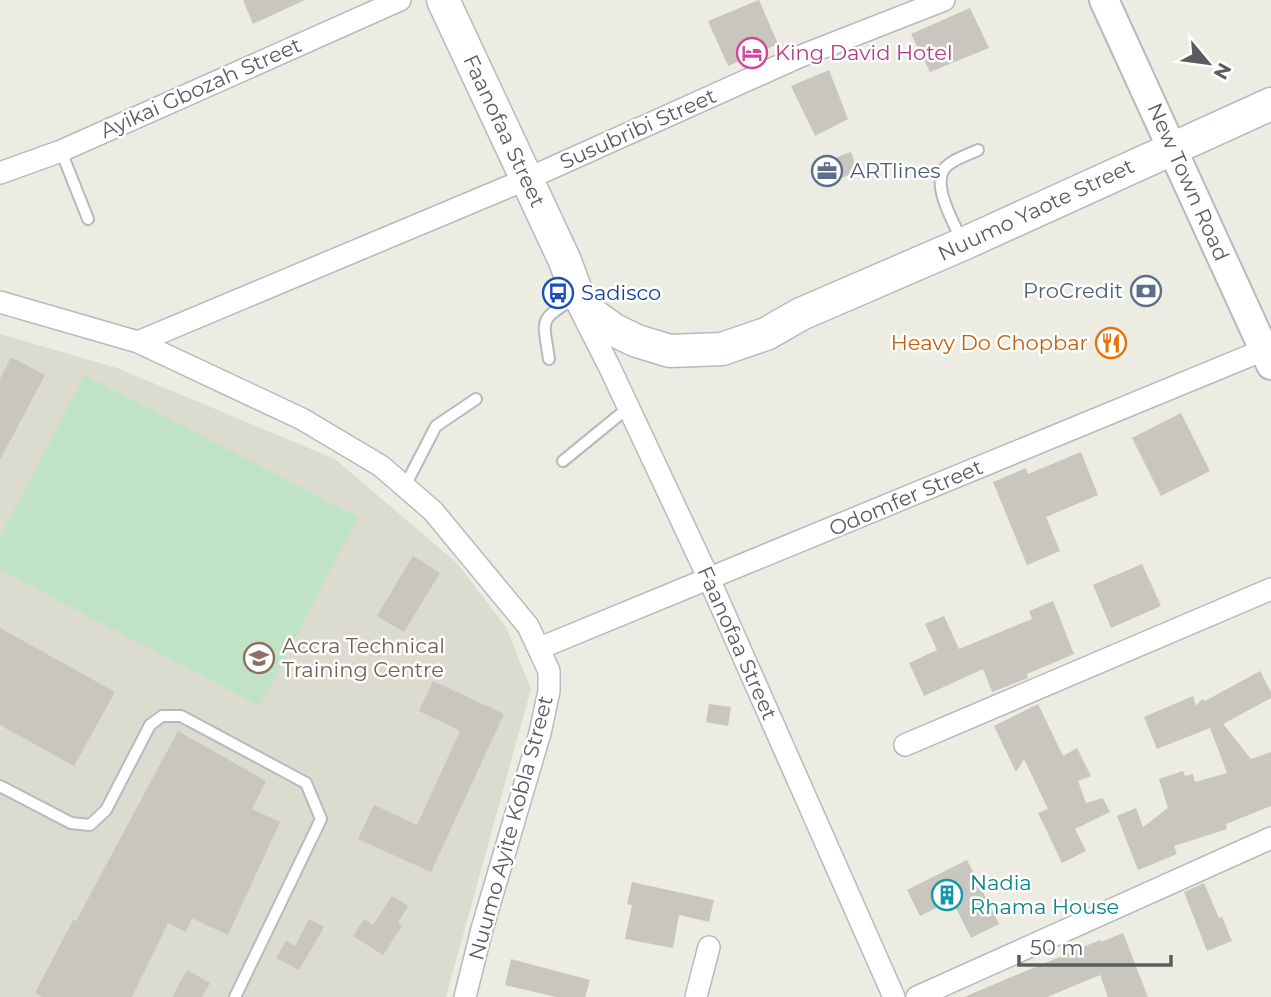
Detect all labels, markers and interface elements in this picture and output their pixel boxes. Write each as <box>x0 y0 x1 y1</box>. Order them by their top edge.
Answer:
north arrow <box>1173 28 1243 98</box>
street label: Ayikai Gbozah Street <box>96 32 305 143</box>
hotel icon: King David Hotel <box>735 36 769 70</box>
place label: King David Hotel <box>775 40 953 65</box>
street label: Faanofaa Street <box>458 50 551 211</box>
text: N <box>1209 59 1236 83</box>
street label: Susubribi Street <box>556 83 720 174</box>
street label: New Town Road <box>1142 99 1235 265</box>
street label: Nuumo Yaote Street <box>934 153 1138 266</box>
office icon: ARTlines <box>810 154 844 188</box>
place label: ARTlines <box>850 158 941 183</box>
bank icon: ProCredit <box>1129 274 1163 308</box>
bus stop icon: Sadisco <box>541 276 575 310</box>
place label: ProCredit <box>1023 278 1123 303</box>
place label: Sadisco <box>581 280 661 305</box>
restaurant icon: Heavy Do Chopbar <box>1094 326 1128 360</box>
place label: Heavy Do Chopbar <box>891 330 1088 355</box>
street label: Odomfer Street <box>825 454 986 541</box>
street label: Faanofaa Street <box>692 562 783 724</box>
place label: Accra Technical Training Centre <box>282 633 445 682</box>
school or university icon: Accra Technical Training Centre <box>242 641 276 675</box>
street label: Nuumo Ayite Kobla Street <box>463 693 558 963</box>
place label: Nadia Rhama House <box>970 870 1119 919</box>
building icon: Nadia Rhama House <box>930 878 964 912</box>
scale bar <box>1019 923 1171 967</box>
text: 50 m <box>1030 935 1084 960</box>

